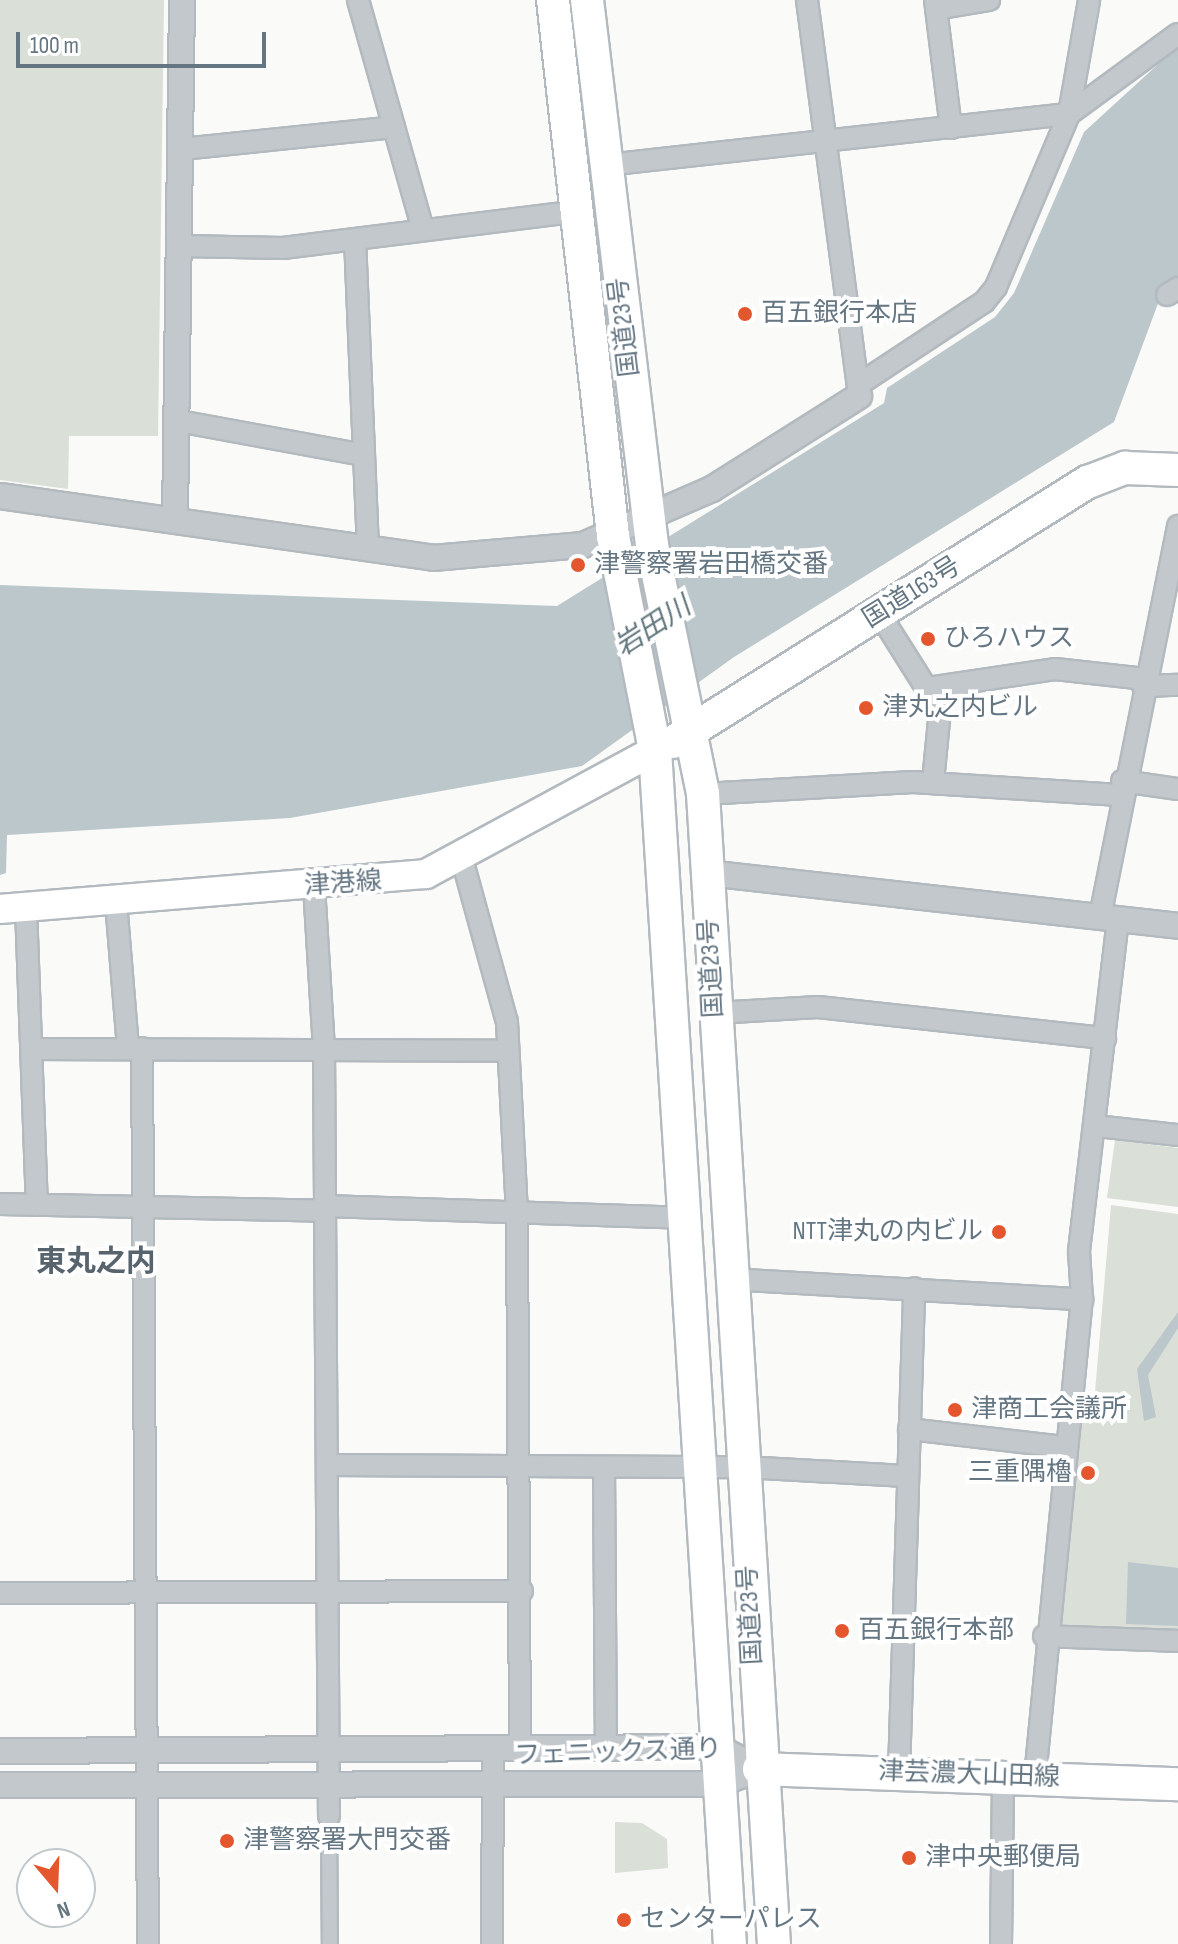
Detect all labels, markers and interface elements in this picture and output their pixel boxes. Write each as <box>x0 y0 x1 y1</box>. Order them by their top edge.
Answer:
scale bar <box>20 16 270 66</box>
text: 100 m <box>30 31 79 60</box>
street label: 国道23号 <box>603 276 647 378</box>
place label: 百五銀行本店 <box>761 298 917 330</box>
marker: 百五銀行本店 <box>736 305 754 323</box>
place label: 津警察署岩田橋交番 <box>594 549 828 581</box>
street label: 国道163号 <box>857 551 967 635</box>
marker: 津警察署岩田橋交番 <box>569 556 587 574</box>
water label: 岩田川 <box>609 590 697 664</box>
place label: ひろハウス <box>944 623 1074 655</box>
marker: ひろハウス <box>919 630 937 648</box>
place label: 津丸之内ビル <box>882 692 1038 724</box>
marker: 津丸之内ビル <box>857 699 875 717</box>
street label: 津港線 <box>303 866 383 902</box>
street label: 国道23号 <box>694 917 730 1019</box>
place label: NTT津丸の内ビル <box>793 1216 983 1248</box>
marker: NTT津丸の内ビル <box>990 1223 1008 1241</box>
district label: 東丸之内 <box>36 1244 156 1280</box>
place label: 津商工会議所 <box>971 1394 1127 1426</box>
marker: 津商工会議所 <box>946 1401 964 1419</box>
place label: 三重隅櫓 <box>968 1457 1072 1489</box>
marker: 三重隅櫓 <box>1079 1464 1097 1482</box>
street label: 国道23号 <box>733 1564 769 1666</box>
place label: 百五銀行本部 <box>858 1615 1014 1647</box>
marker: 百五銀行本部 <box>833 1622 851 1640</box>
street label: フェニックス通り <box>514 1734 722 1772</box>
street label: 津芸濃大山田線 <box>878 1756 1060 1794</box>
place label: 津警察署大門交番 <box>243 1825 451 1857</box>
marker: 津警察署大門交番 <box>218 1832 236 1850</box>
place label: 津中央郵便局 <box>925 1842 1081 1874</box>
north arrow <box>16 1848 96 1928</box>
marker: 津中央郵便局 <box>900 1849 918 1867</box>
text: N <box>53 1895 73 1924</box>
place label: センターパレス <box>640 1904 822 1936</box>
marker: センターパレス <box>615 1911 633 1929</box>

